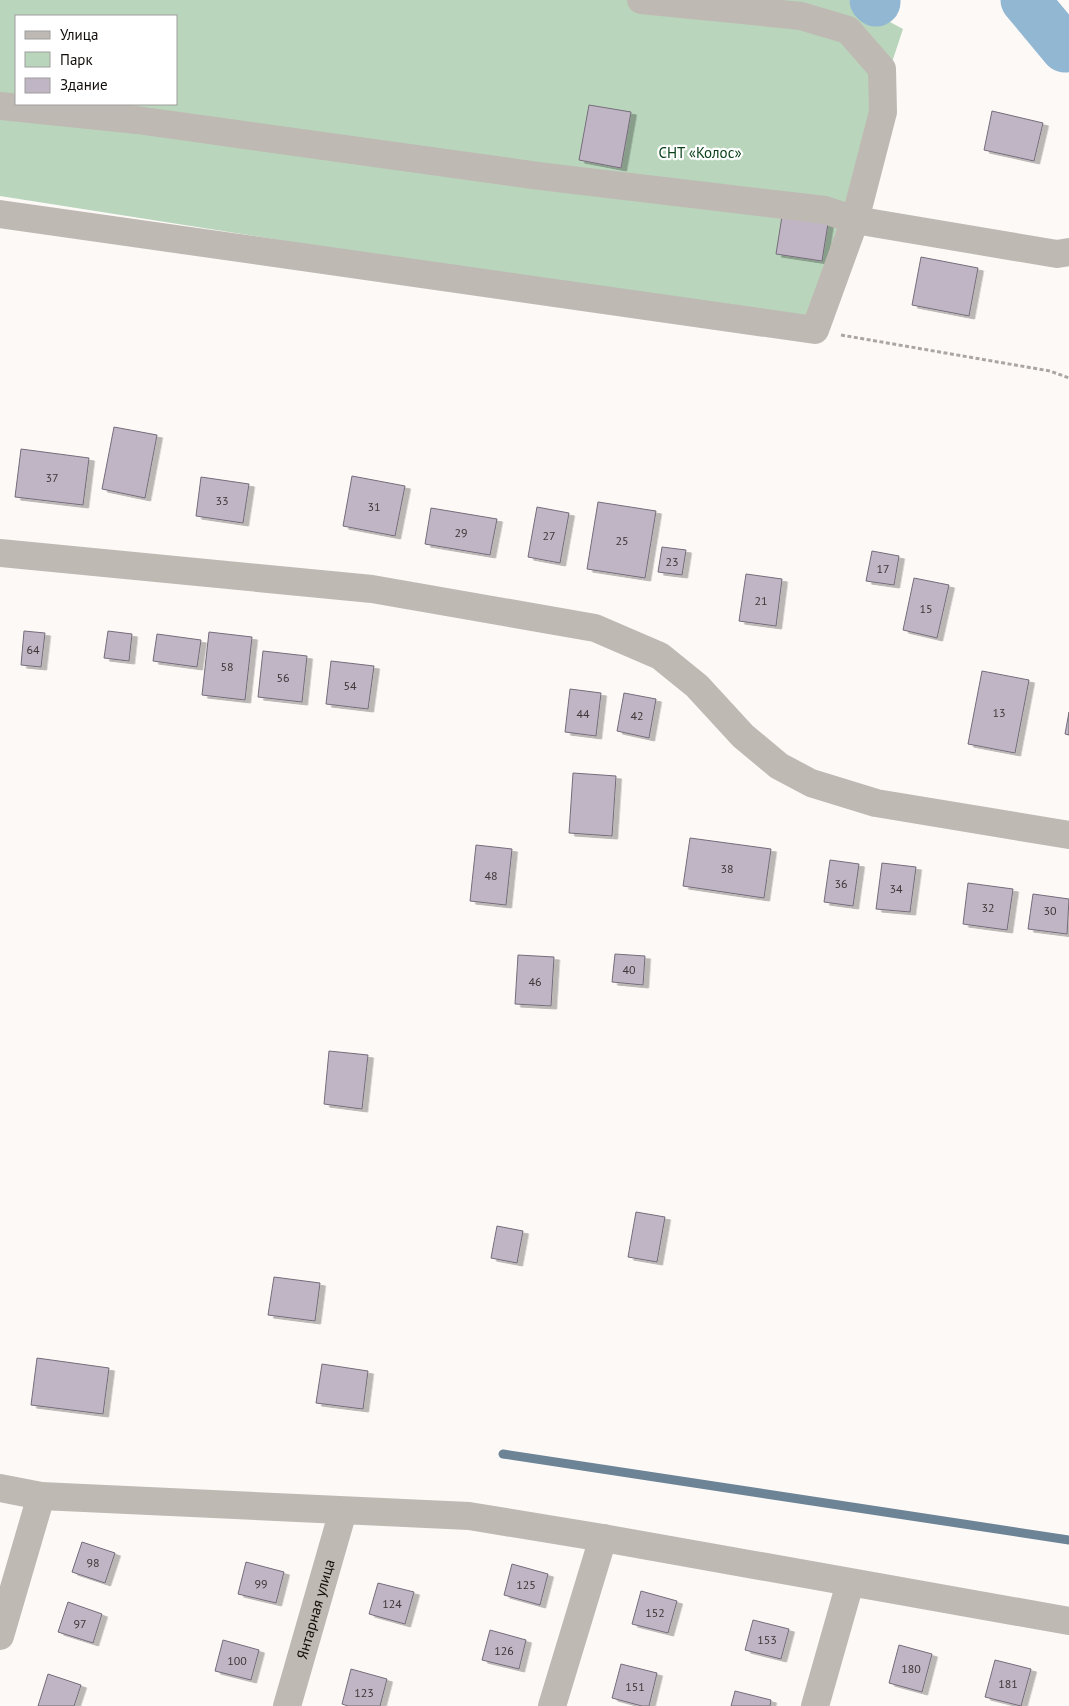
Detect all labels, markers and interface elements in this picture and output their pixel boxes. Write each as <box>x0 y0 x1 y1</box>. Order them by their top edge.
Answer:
legend <box>15 15 178 105</box>
text: Улица <box>60 25 98 44</box>
text: Парк <box>60 50 93 69</box>
text: Здание <box>60 75 108 94</box>
park label: СНТ «Колос» <box>658 143 742 162</box>
house number: 37 <box>45 470 59 485</box>
house number: 33 <box>215 493 229 508</box>
house number: 31 <box>367 499 381 514</box>
house number: 29 <box>454 525 468 540</box>
house number: 27 <box>542 528 556 543</box>
house number: 25 <box>615 533 629 548</box>
house number: 23 <box>665 554 679 569</box>
house number: 17 <box>876 561 890 576</box>
house number: 21 <box>754 593 768 608</box>
house number: 15 <box>919 601 933 616</box>
house number: 64 <box>26 642 40 657</box>
house number: 58 <box>220 659 234 674</box>
house number: 56 <box>276 670 290 685</box>
house number: 54 <box>343 678 357 693</box>
house number: 13 <box>992 705 1006 720</box>
house number: 44 <box>576 706 590 721</box>
house number: 42 <box>630 708 644 723</box>
house number: 38 <box>720 861 734 876</box>
house number: 48 <box>484 868 498 883</box>
house number: 36 <box>834 876 848 891</box>
house number: 34 <box>889 881 903 896</box>
house number: 32 <box>981 900 995 915</box>
house number: 30 <box>1043 903 1057 918</box>
house number: 40 <box>622 962 636 977</box>
house number: 46 <box>528 974 542 989</box>
house number: 98 <box>86 1555 100 1570</box>
street label: Янтарная улица <box>292 1557 338 1661</box>
house number: 99 <box>254 1576 268 1591</box>
house number: 125 <box>516 1577 536 1592</box>
house number: 124 <box>382 1596 402 1611</box>
house number: 152 <box>645 1605 665 1620</box>
house number: 97 <box>73 1616 87 1631</box>
house number: 153 <box>757 1632 777 1647</box>
house number: 126 <box>494 1643 514 1658</box>
house number: 100 <box>227 1653 247 1668</box>
house number: 180 <box>901 1661 921 1676</box>
house number: 181 <box>998 1676 1018 1691</box>
house number: 151 <box>625 1679 645 1694</box>
house number: 123 <box>354 1685 374 1700</box>

